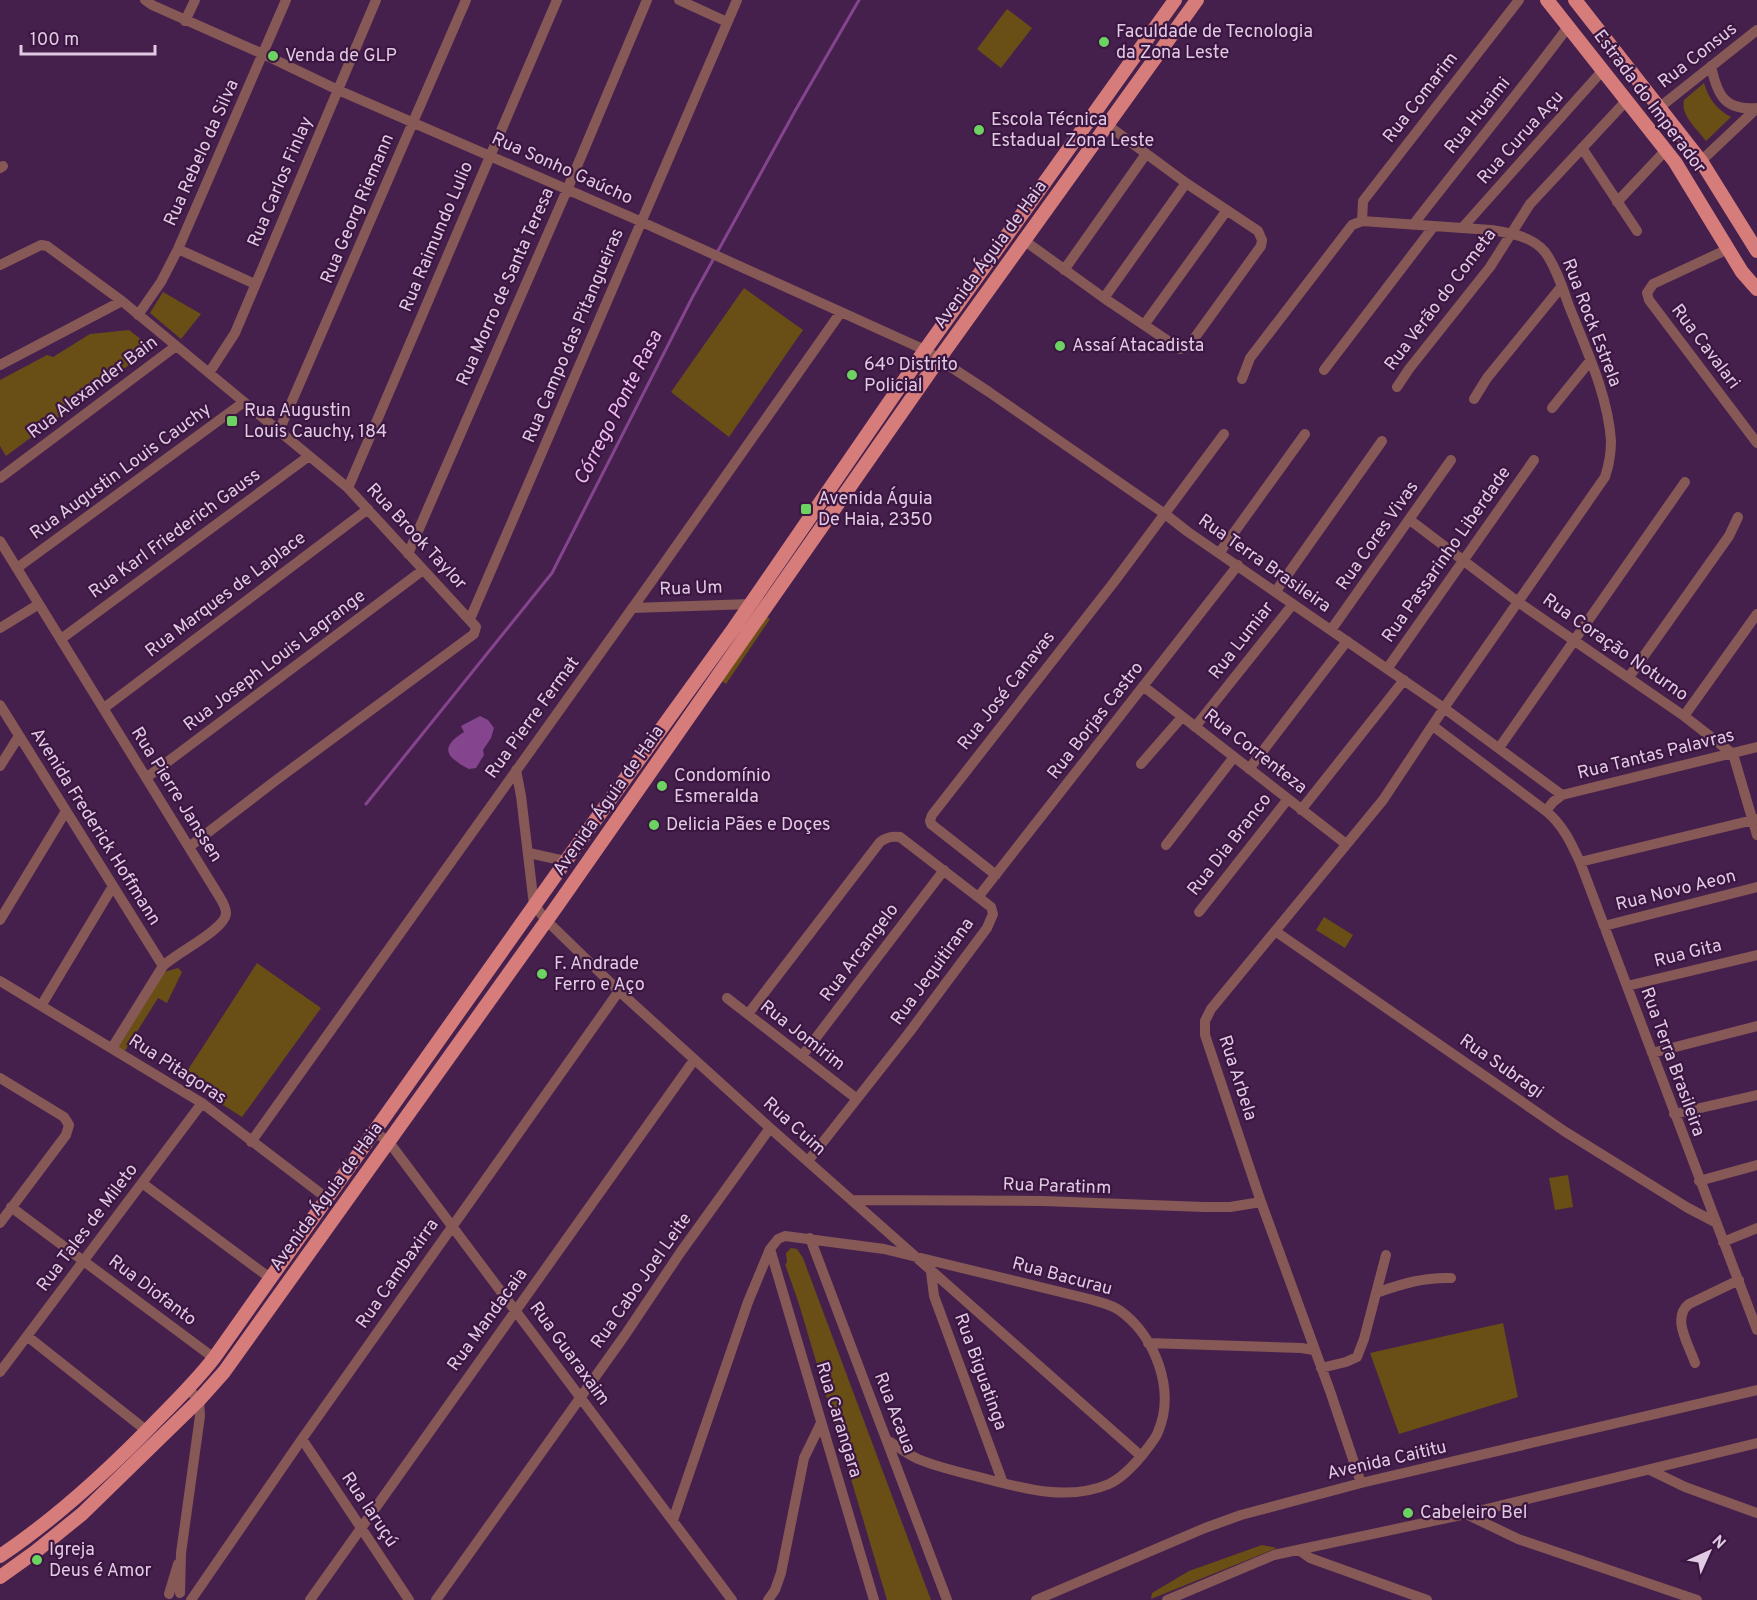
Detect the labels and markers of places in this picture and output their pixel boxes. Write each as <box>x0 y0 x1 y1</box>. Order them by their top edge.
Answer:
place label: Faculdade de Tecnologia da Zona Leste <box>1116 21 1313 65</box>
marker: Faculdade de Tecnologia da Zona Leste <box>1097 35 1111 49</box>
place label: Venda de GLP <box>285 45 397 68</box>
marker: Venda de GLP <box>266 49 280 63</box>
place label: Escola Técnica Estadual Zona Leste <box>991 109 1154 153</box>
marker: Escola Técnica Estadual Zona Leste <box>972 123 986 137</box>
place label: Assaí Atacadista <box>1072 335 1204 358</box>
marker: Assaí Atacadista <box>1053 339 1067 353</box>
place label: 64º Distrito Policial <box>864 354 958 398</box>
marker: 64º Distrito Policial <box>845 368 859 382</box>
place label: Rua Augustin Louis Cauchy, 184 <box>244 400 387 444</box>
marker: Rua Augustin Louis Cauchy, 184 <box>225 414 239 428</box>
place label: Avenida Águia De Haia, 2350 <box>818 486 933 532</box>
marker: Avenida Águia De Haia, 2350 <box>799 502 813 516</box>
place label: Condomínio Esmeralda <box>674 765 771 809</box>
marker: Condomínio Esmeralda <box>655 779 669 793</box>
place label: Delicia Pães e Doçes <box>666 814 831 837</box>
marker: Delicia Pães e Doçes <box>647 818 661 832</box>
place label: F. Andrade Ferro e Aço <box>554 953 645 997</box>
marker: F. Andrade Ferro e Aço <box>535 967 549 981</box>
place label: Cabeleiro Bel <box>1420 1502 1527 1525</box>
marker: Cabeleiro Bel <box>1401 1506 1415 1520</box>
place label: Igreja Deus é Amor <box>49 1539 151 1583</box>
marker: Igreja Deus é Amor <box>30 1553 44 1567</box>

